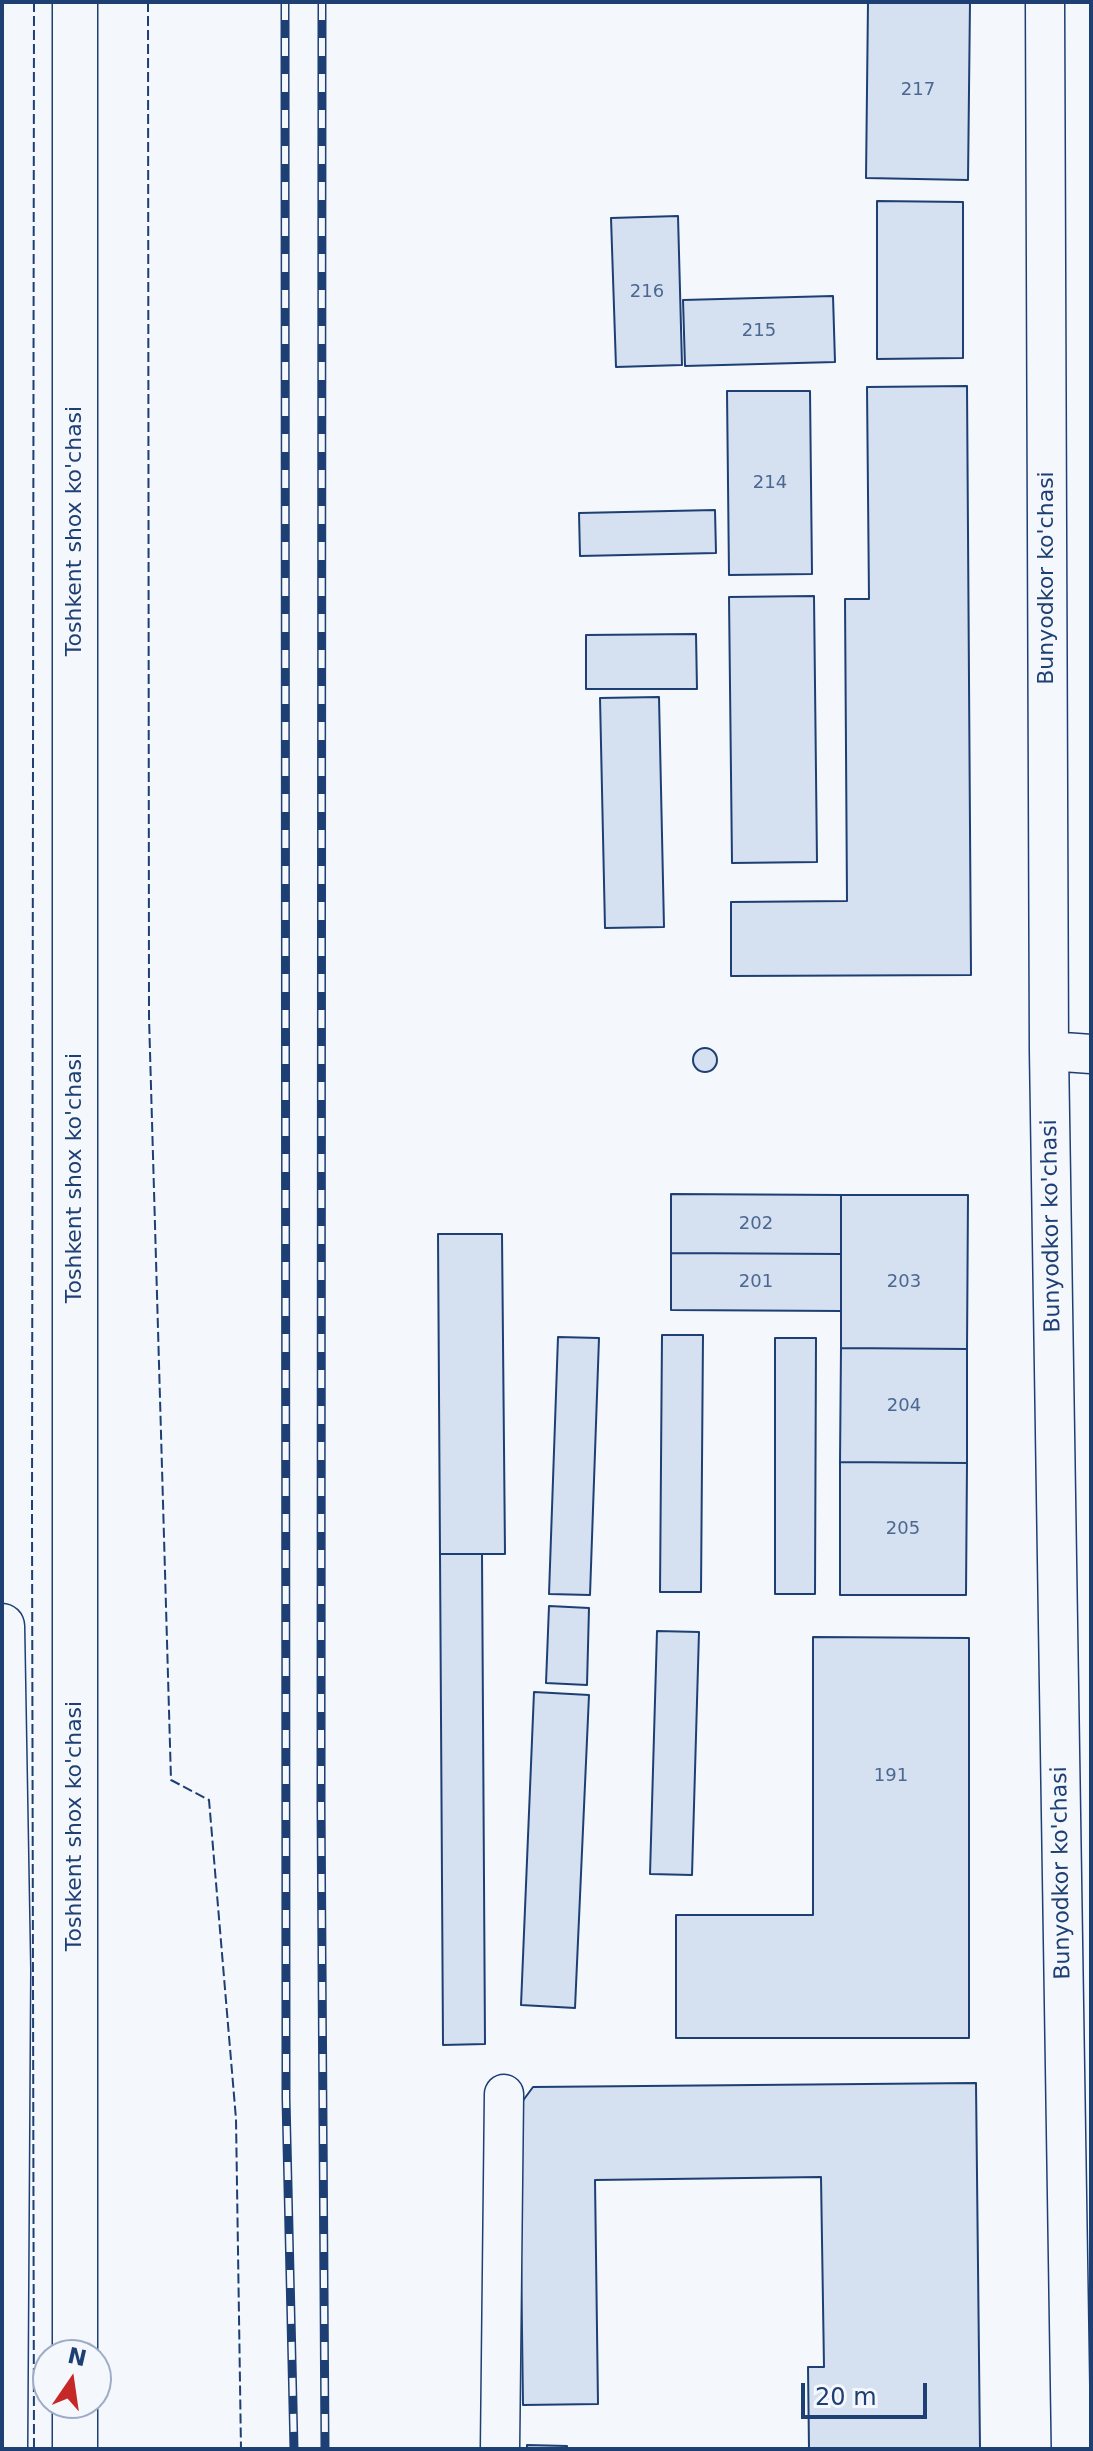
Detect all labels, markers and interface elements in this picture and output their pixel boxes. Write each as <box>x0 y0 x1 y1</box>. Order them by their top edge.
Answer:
house number: 217 <box>901 79 935 101</box>
house number: 216 <box>630 281 664 303</box>
house number: 215 <box>742 320 776 342</box>
street label: Toshkent shox ko'chasi <box>62 406 88 656</box>
street label: Bunyodkor ko'chasi <box>1034 471 1060 685</box>
house number: 214 <box>753 472 787 494</box>
street label: Toshkent shox ko'chasi <box>62 1053 88 1303</box>
street label: Bunyodkor ko'chasi <box>1037 1119 1067 1333</box>
house number: 202 <box>739 1213 773 1235</box>
house number: 201 <box>739 1271 773 1293</box>
house number: 203 <box>887 1271 921 1293</box>
house number: 204 <box>887 1395 921 1417</box>
house number: 205 <box>886 1518 920 1540</box>
street label: Toshkent shox ko'chasi <box>62 1701 88 1951</box>
house number: 191 <box>874 1765 908 1787</box>
street label: Bunyodkor ko'chasi <box>1047 1766 1077 1980</box>
north arrow <box>32 2339 112 2419</box>
text: N <box>65 2343 89 2371</box>
scale bar <box>805 2367 931 2417</box>
text: 20 m <box>815 2383 877 2411</box>

